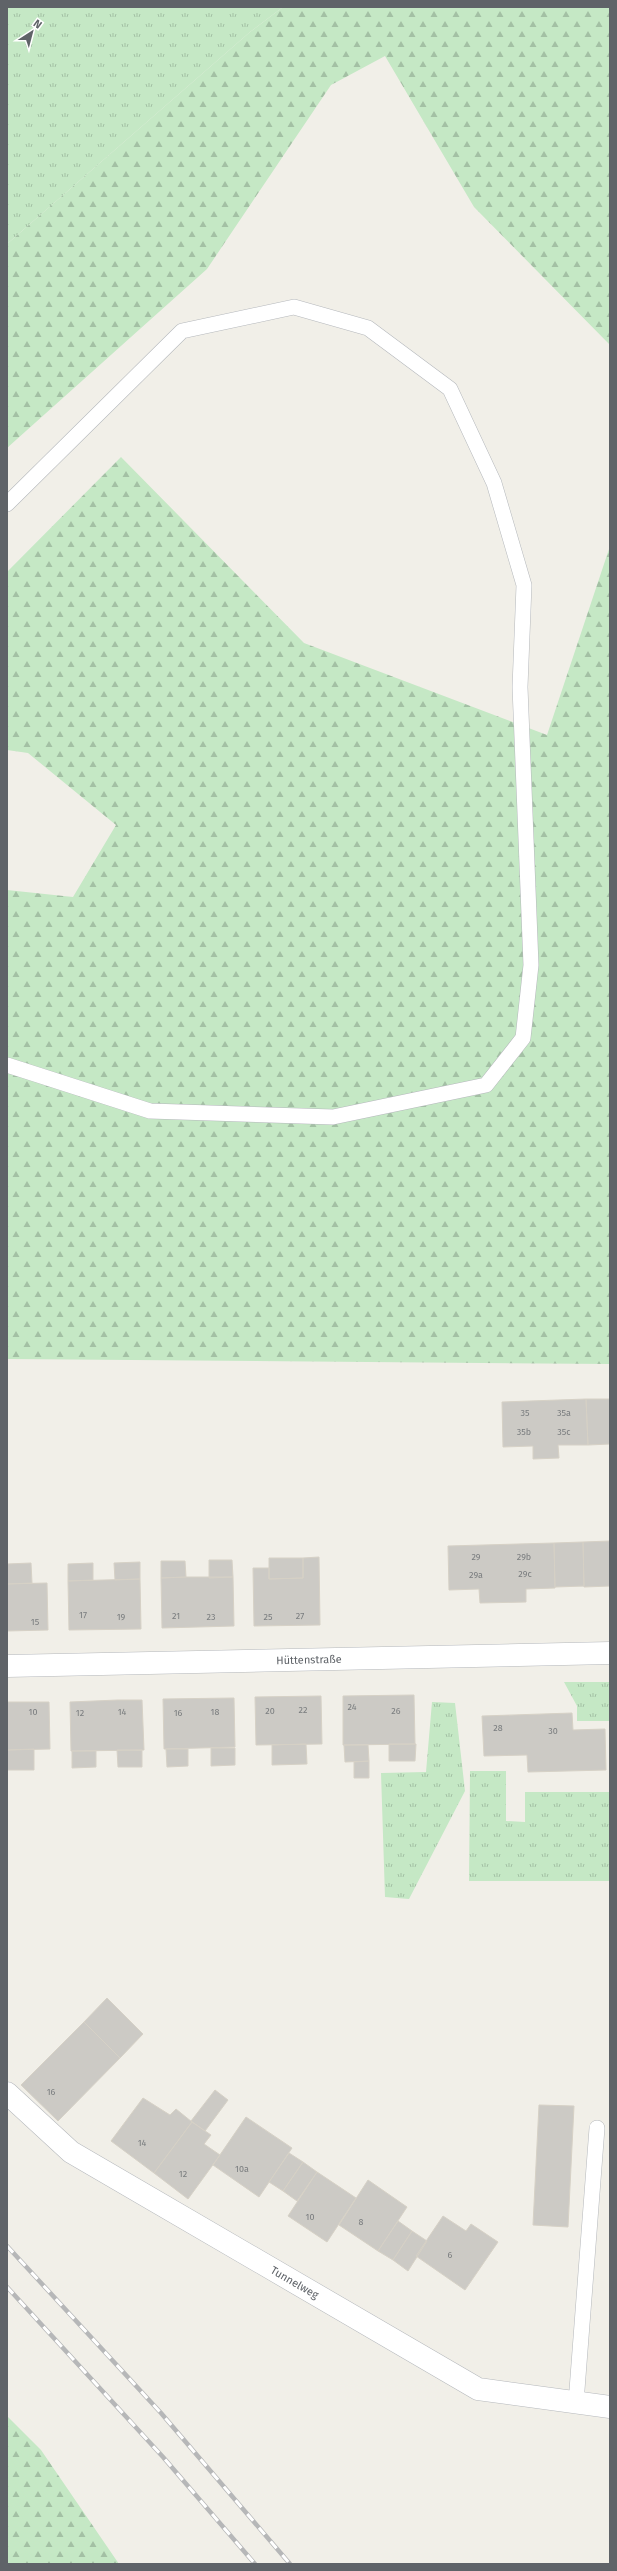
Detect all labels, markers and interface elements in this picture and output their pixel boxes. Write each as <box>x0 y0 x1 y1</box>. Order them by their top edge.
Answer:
north arrow <box>12 12 52 52</box>
text: N <box>31 17 44 32</box>
house number: 35 <box>520 1408 530 1418</box>
house number: 35a <box>557 1408 571 1418</box>
house number: 35b <box>517 1427 531 1437</box>
house number: 35c <box>557 1427 571 1437</box>
house number: 29 <box>471 1552 481 1562</box>
house number: 29b <box>517 1552 531 1562</box>
house number: 29c <box>518 1569 532 1579</box>
house number: 29a <box>469 1570 483 1580</box>
house number: 17 <box>79 1610 87 1620</box>
house number: 21 <box>172 1611 180 1621</box>
house number: 27 <box>296 1611 304 1621</box>
house number: 19 <box>117 1612 126 1622</box>
house number: 23 <box>207 1612 215 1622</box>
house number: 25 <box>264 1612 273 1622</box>
house number: 15 <box>31 1617 40 1627</box>
street label: Hüttenstraße <box>276 1653 342 1667</box>
house number: 24 <box>347 1702 357 1712</box>
house number: 22 <box>299 1705 307 1715</box>
house number: 20 <box>265 1706 275 1716</box>
house number: 26 <box>391 1706 401 1716</box>
house number: 10 <box>29 1707 37 1717</box>
house number: 14 <box>118 1707 127 1717</box>
house number: 18 <box>211 1707 219 1717</box>
house number: 12 <box>76 1708 84 1718</box>
house number: 16 <box>174 1708 183 1718</box>
house number: 28 <box>493 1723 503 1733</box>
house number: 30 <box>548 1726 558 1736</box>
house number: 16 <box>47 2087 56 2097</box>
house number: 14 <box>138 2138 147 2148</box>
house number: 10a <box>235 2164 249 2174</box>
house number: 12 <box>179 2169 187 2179</box>
house number: 10 <box>306 2212 314 2222</box>
house number: 8 <box>359 2217 364 2227</box>
house number: 6 <box>448 2250 453 2260</box>
street label: Tunnelweg <box>268 2264 321 2302</box>

